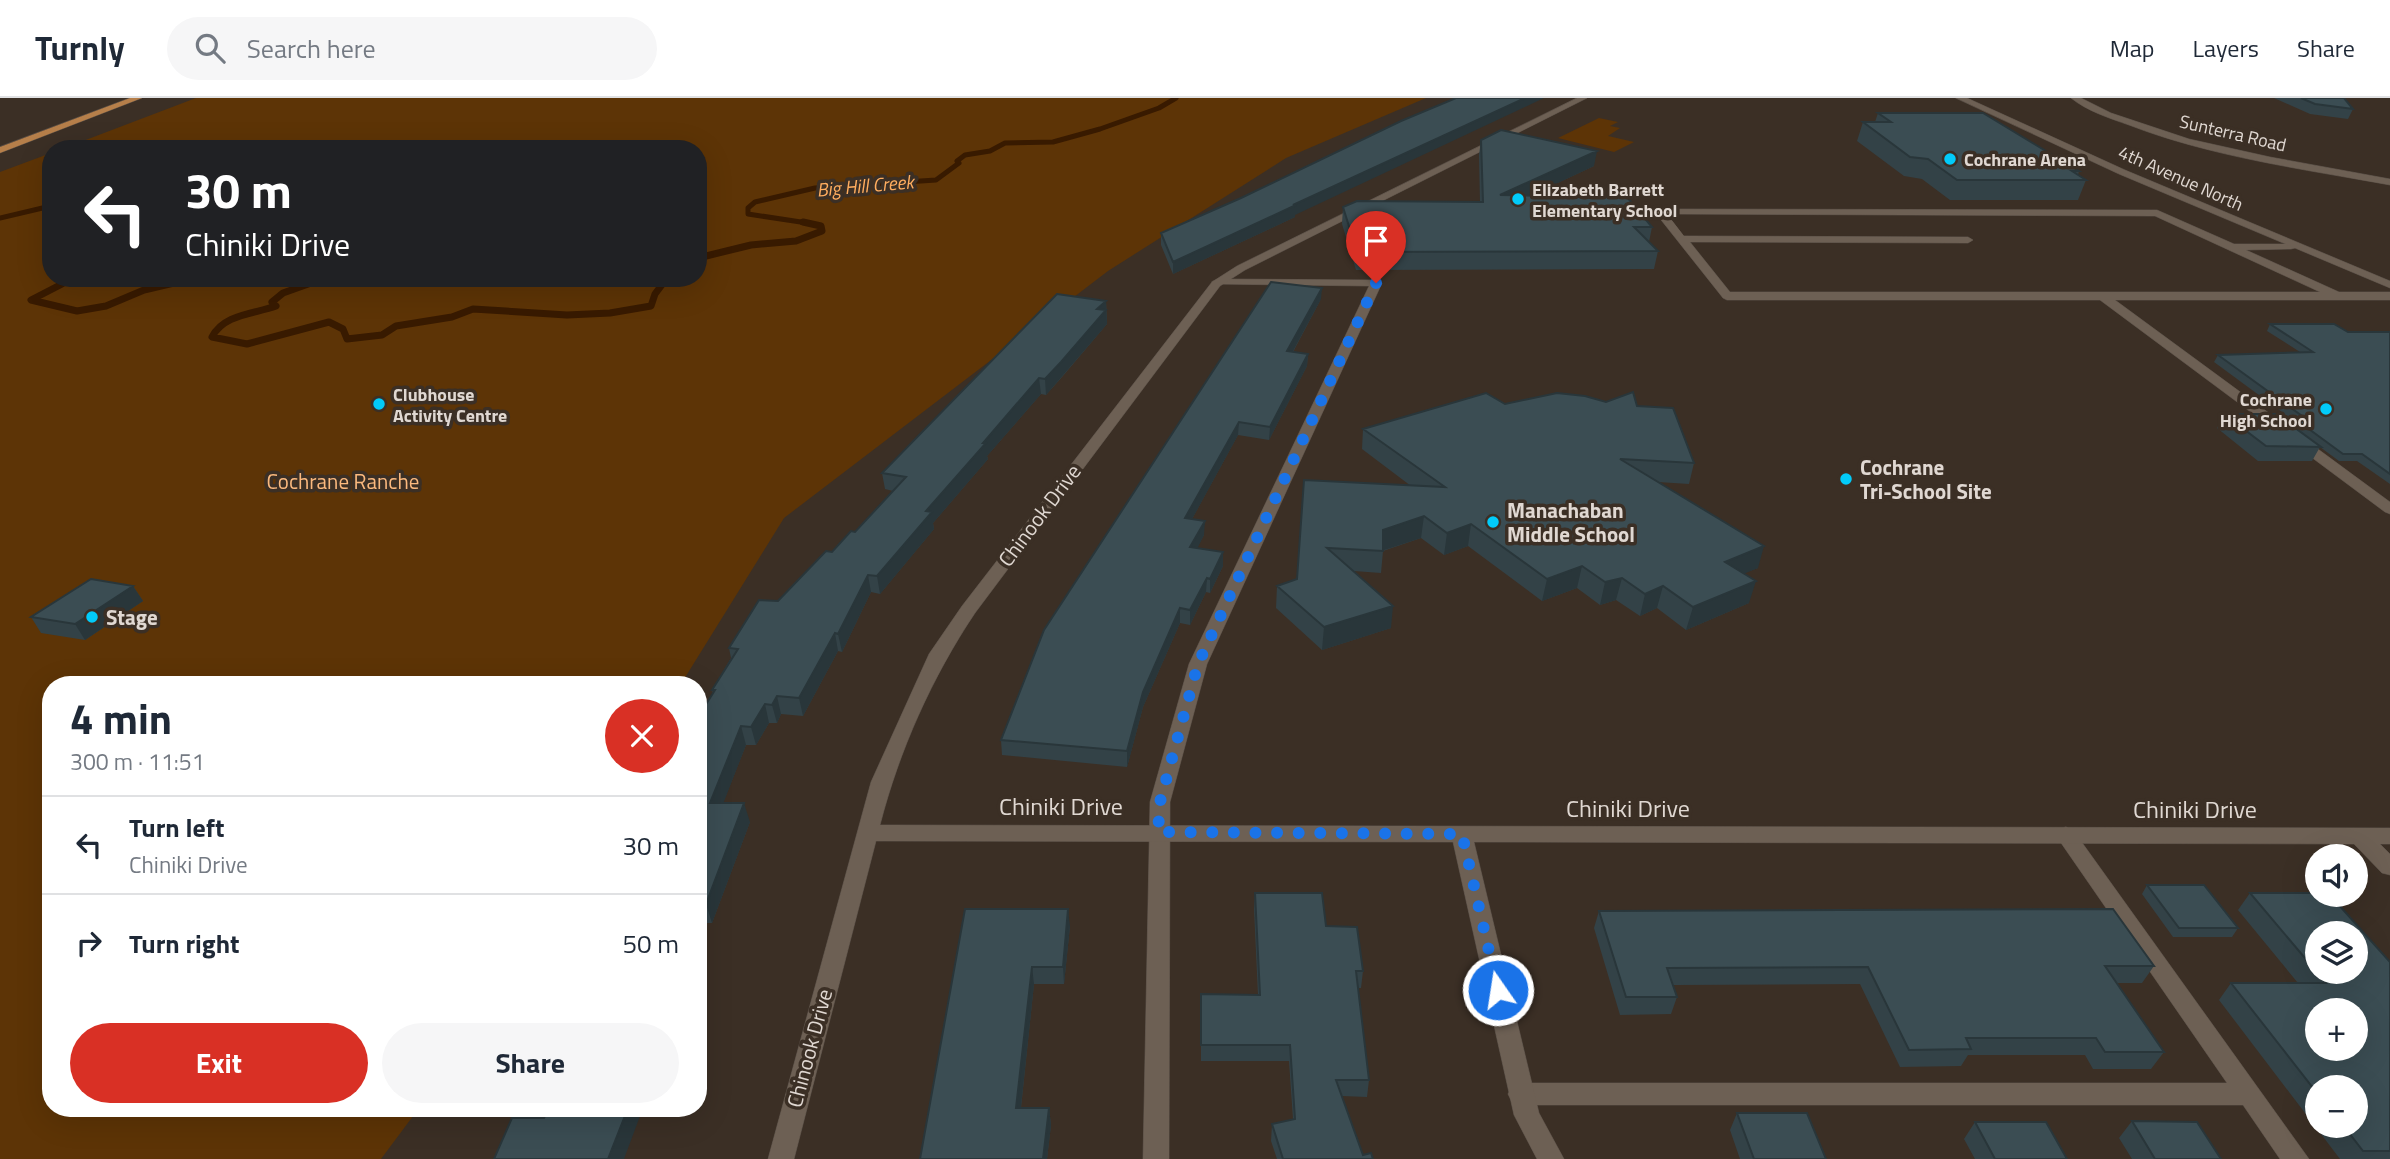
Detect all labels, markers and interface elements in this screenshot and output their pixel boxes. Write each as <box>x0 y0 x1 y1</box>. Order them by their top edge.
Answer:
search box <box>167 17 657 80</box>
text: Turnly <box>35 23 125 73</box>
icon: search <box>191 29 229 67</box>
text: Search here <box>247 29 376 68</box>
text: Map <box>2110 30 2155 66</box>
text: Layers <box>2193 30 2259 66</box>
text: Share <box>2297 30 2355 66</box>
street label: Sunterra Road <box>2177 108 2289 158</box>
street label: 4th Avenue North <box>2114 138 2248 218</box>
place label: Cochrane Arena <box>1964 146 2086 173</box>
marker: Cochrane Arena <box>1942 151 1958 167</box>
text: 30 m <box>185 152 292 227</box>
water label: Big Hill Creek <box>815 166 917 204</box>
icon: left <box>70 168 161 259</box>
place label: Elizabeth Barrett Elementary School <box>1532 176 1677 224</box>
marker: Elizabeth Barrett Elementary School <box>1510 191 1526 207</box>
pin <box>1346 211 1406 283</box>
text: Chiniki Drive <box>185 220 350 268</box>
icon: arrive <box>1357 222 1395 260</box>
place label: Clubhouse Activity Centre <box>393 381 507 429</box>
place label: Cochrane High School <box>2220 386 2312 434</box>
marker: Clubhouse Activity Centre <box>371 396 387 412</box>
marker: Cochrane High School <box>2318 401 2334 417</box>
place label: Cochrane Tri-School Site <box>1860 451 1992 507</box>
street label: Chinook Drive <box>990 457 1088 573</box>
park label: Cochrane Ranche <box>267 465 419 497</box>
marker: Cochrane Tri-School Site <box>1838 471 1854 487</box>
place label: Manachaban Middle School <box>1507 494 1635 550</box>
marker: Manachaban Middle School <box>1485 514 1501 530</box>
place label: Stage <box>106 601 158 633</box>
marker: Stage <box>84 609 100 625</box>
text: 4 min <box>70 686 172 750</box>
button: close <box>605 699 679 773</box>
text: 300 m · 11:51 <box>70 744 205 779</box>
street label: Chiniki Drive <box>999 788 1123 824</box>
street label: Chiniki Drive <box>1566 790 1690 826</box>
street label: Chiniki Drive <box>2133 791 2257 827</box>
text: Turn left <box>129 808 224 847</box>
icon: left <box>70 826 108 864</box>
text: 30 m <box>622 826 679 865</box>
map controls <box>2305 844 2368 1138</box>
button: sound <box>2305 844 2368 907</box>
text: Chiniki Drive <box>129 847 248 882</box>
button: layers <box>2305 921 2368 984</box>
icon: right <box>70 924 108 962</box>
text: Turn right <box>129 924 240 963</box>
text: 50 m <box>622 924 679 963</box>
position arrow <box>1461 953 1535 1027</box>
street label: Chinook Drive <box>778 985 840 1111</box>
button: + <box>2305 998 2368 1061</box>
button: Exit <box>70 1023 368 1103</box>
button: Share <box>382 1023 679 1103</box>
button: − <box>2305 1075 2368 1138</box>

